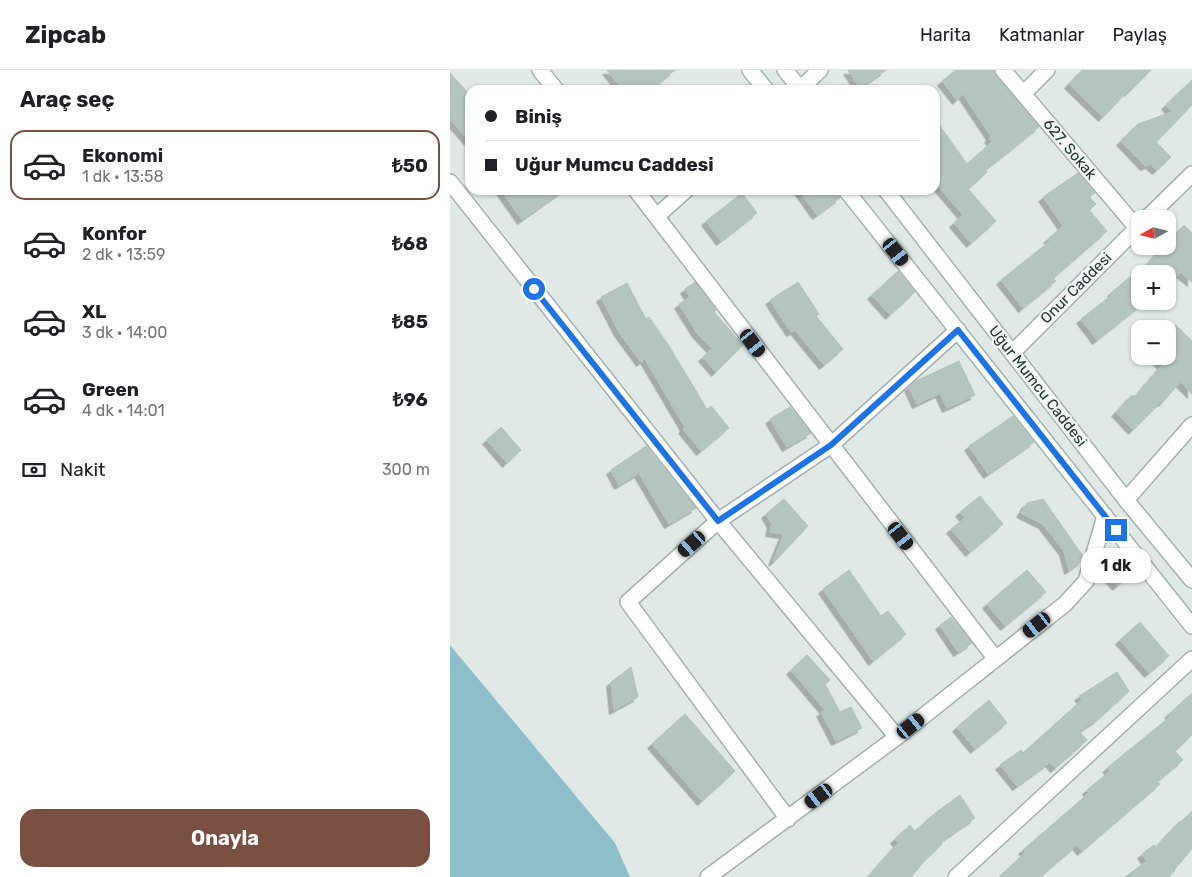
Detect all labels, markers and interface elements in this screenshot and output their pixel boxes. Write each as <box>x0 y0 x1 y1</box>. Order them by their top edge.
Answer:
text: Zipcab <box>25 21 106 49</box>
text: Harita <box>920 24 971 46</box>
text: Katmanlar <box>999 24 1084 46</box>
text: Paylaş <box>1112 24 1167 46</box>
text: Araç seç <box>20 86 114 113</box>
text: Biniş <box>515 105 562 128</box>
street label: 627. Sokak <box>1039 115 1101 183</box>
icon: car <box>22 143 67 188</box>
text: Ekonomi <box>82 144 163 167</box>
text: Uğur Mumcu Caddesi <box>515 153 714 176</box>
text: ₺50 <box>392 154 428 177</box>
text: 1 dk · 13:58 <box>82 167 164 186</box>
north arrow <box>1131 210 1176 255</box>
map controls <box>1131 210 1176 365</box>
icon: car <box>22 221 67 266</box>
text: Konfor <box>82 222 146 245</box>
text: ₺68 <box>392 232 428 255</box>
car <box>880 236 911 268</box>
text: 2 dk · 13:59 <box>82 245 166 264</box>
street label: Onur Caddesi <box>1037 249 1115 327</box>
button: + <box>1131 265 1176 310</box>
route start <box>523 278 545 300</box>
icon: car <box>22 299 67 344</box>
text: XL <box>82 300 106 323</box>
text: ₺85 <box>392 310 428 333</box>
button: − <box>1131 320 1176 365</box>
street label: Uğur Mumcu Caddesi <box>985 322 1091 450</box>
text: 3 dk · 14:00 <box>82 323 167 342</box>
car <box>737 327 768 359</box>
icon: car <box>22 377 67 422</box>
text: Green <box>82 378 139 401</box>
text: ₺96 <box>393 388 428 411</box>
text: 4 dk · 14:01 <box>82 401 164 420</box>
icon: cash <box>20 456 48 484</box>
text: Nakit <box>60 458 106 481</box>
text: 300 m <box>382 460 430 479</box>
route end <box>1105 519 1127 541</box>
car <box>885 520 916 552</box>
car <box>675 528 708 560</box>
callout: 1 dk <box>1081 548 1151 582</box>
text: 1 dk <box>1101 556 1131 575</box>
car <box>1020 610 1053 640</box>
car <box>894 711 927 741</box>
car <box>802 781 835 811</box>
button: Onayla <box>20 809 430 867</box>

